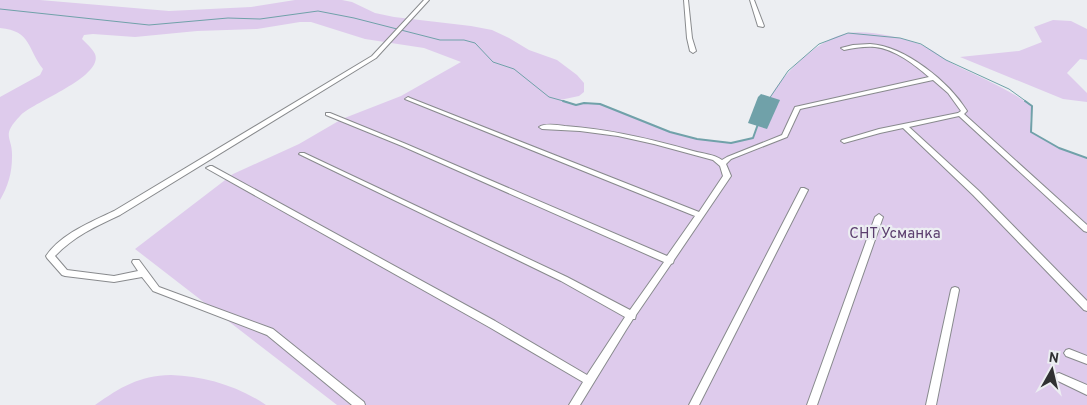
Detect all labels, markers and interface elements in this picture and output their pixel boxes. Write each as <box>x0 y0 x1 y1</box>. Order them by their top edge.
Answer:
park label: СНТ Усманка <box>849 225 941 244</box>
north arrow <box>1027 345 1077 395</box>
text: N <box>1047 349 1060 368</box>

